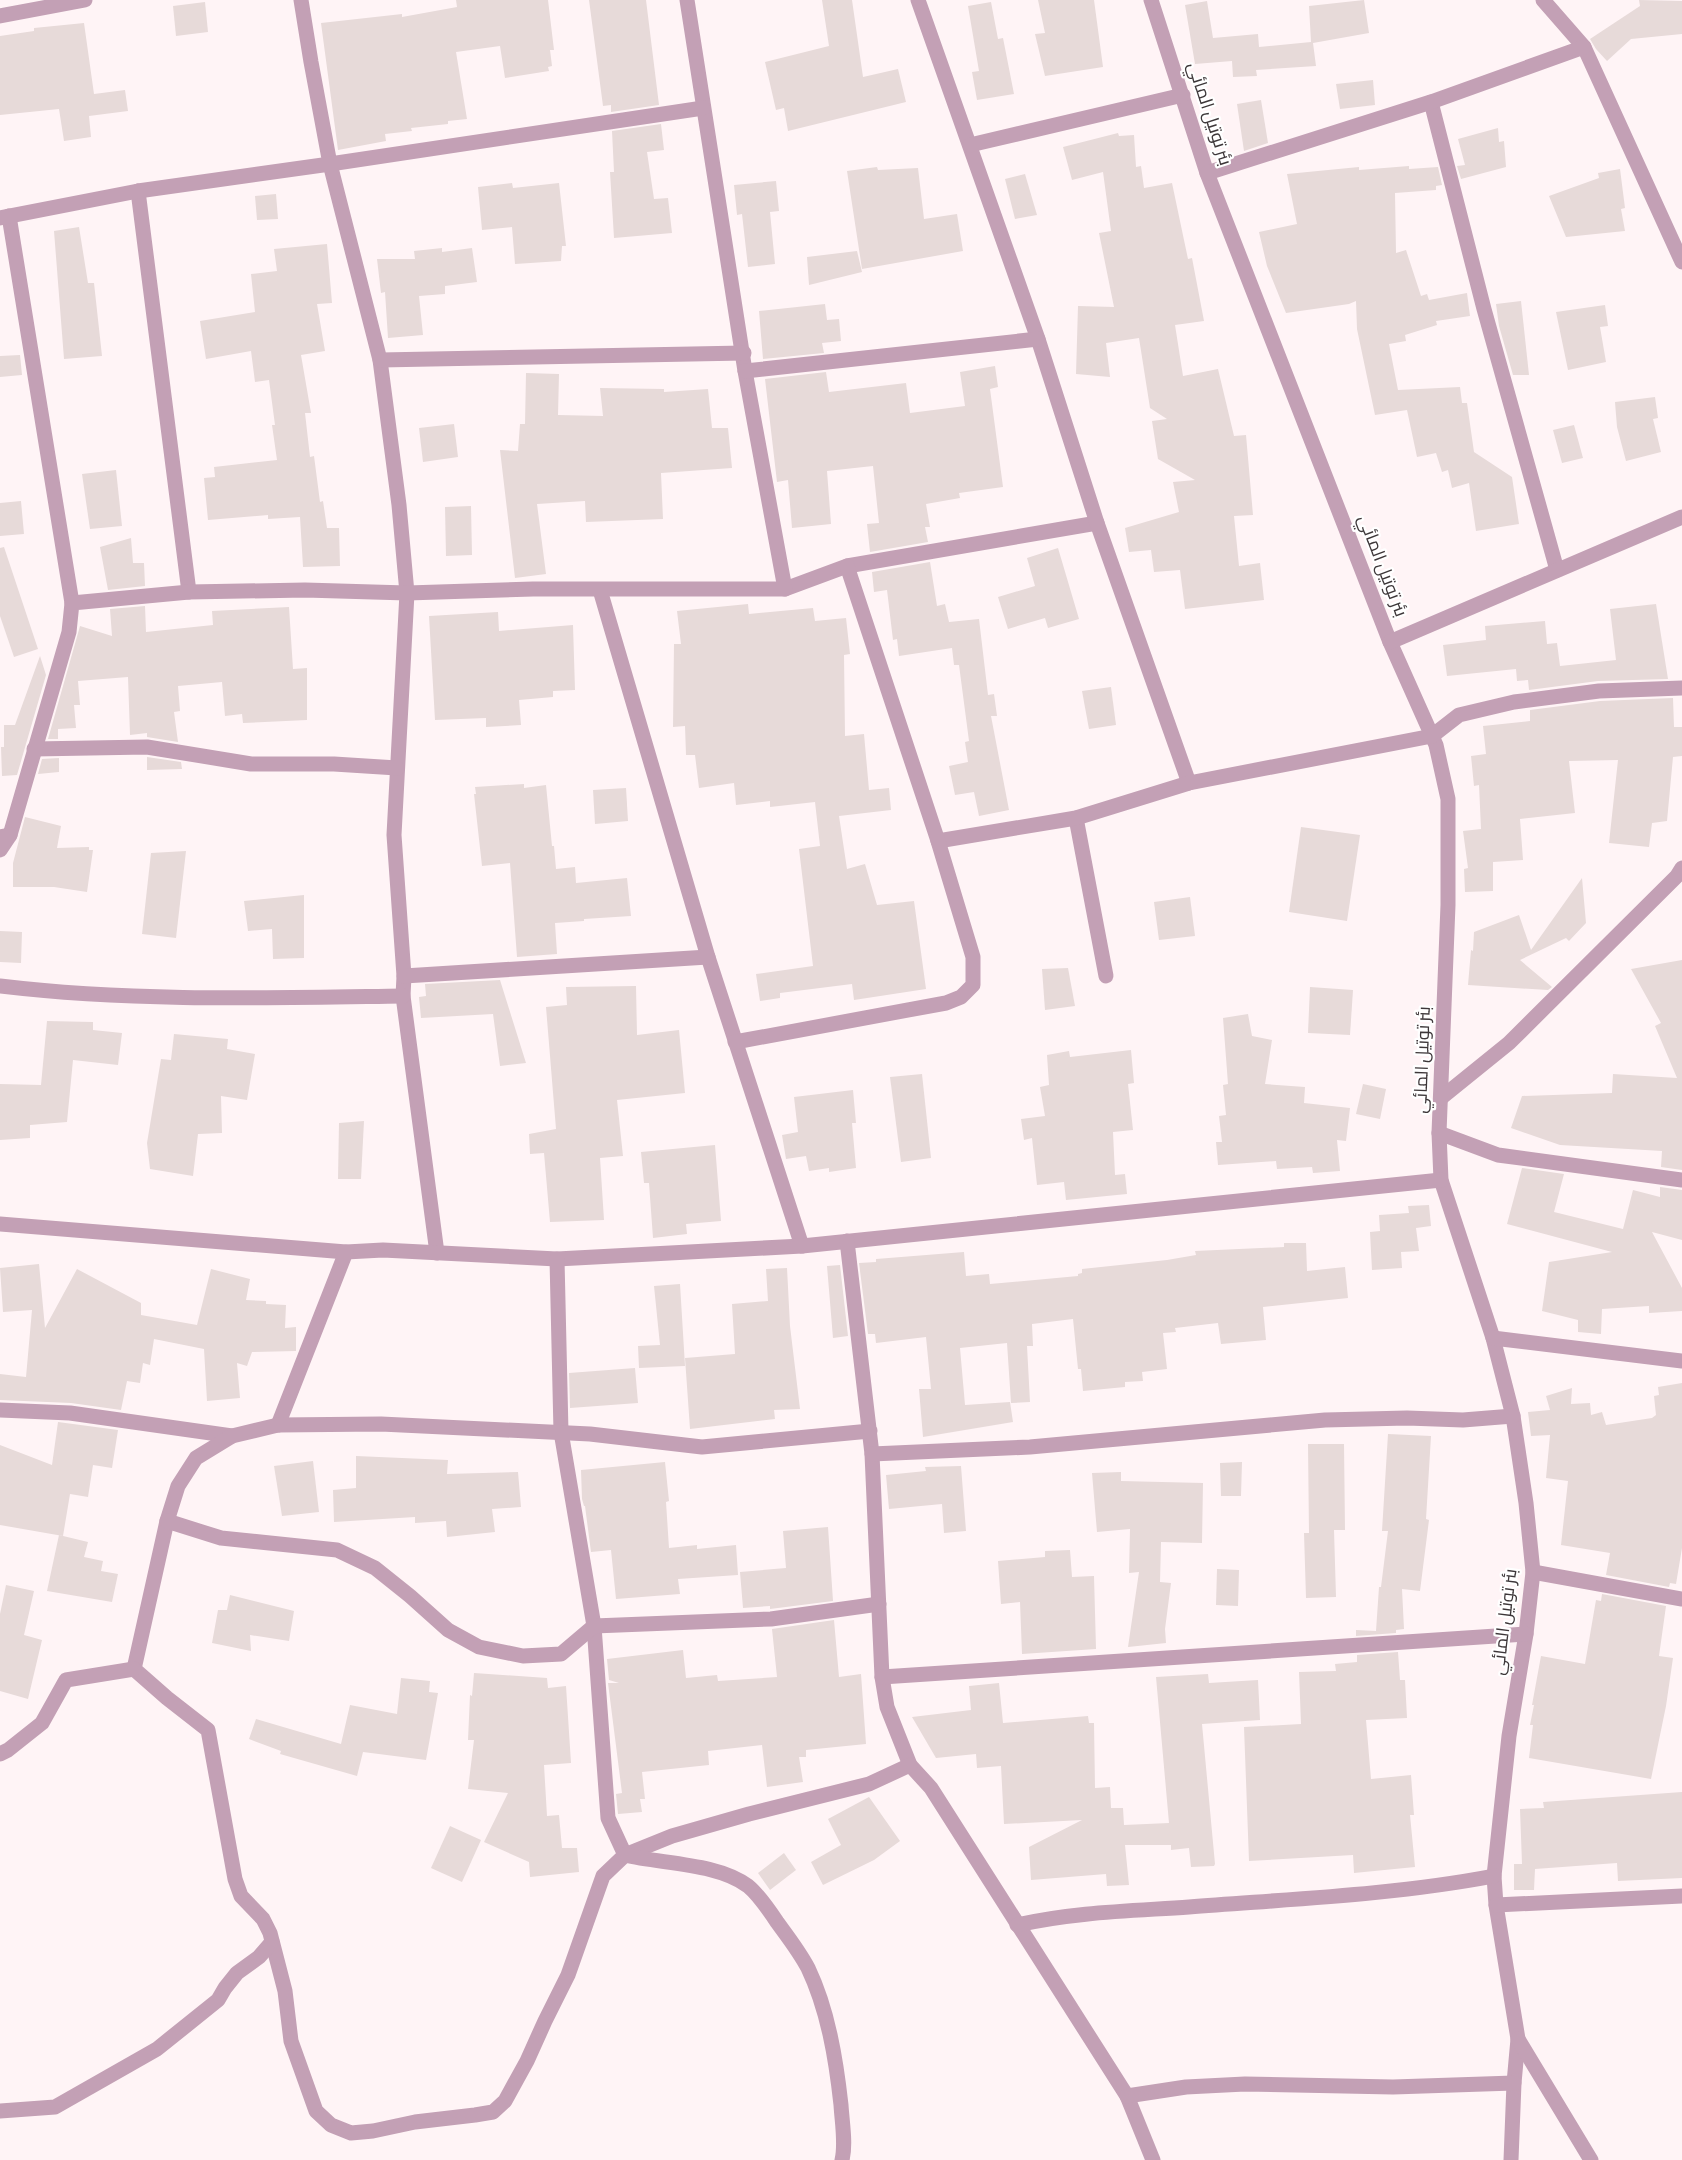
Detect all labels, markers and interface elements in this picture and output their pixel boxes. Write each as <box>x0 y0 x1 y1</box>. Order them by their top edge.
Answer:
street label: بئر توتيل المائي <box>1180 60 1234 169</box>
street label: بئر توتيل المائي <box>1351 513 1410 621</box>
street label: بئر توتيل المائي <box>1412 1006 1438 1114</box>
street label: بئر توتيل المائي <box>1490 1568 1524 1677</box>

